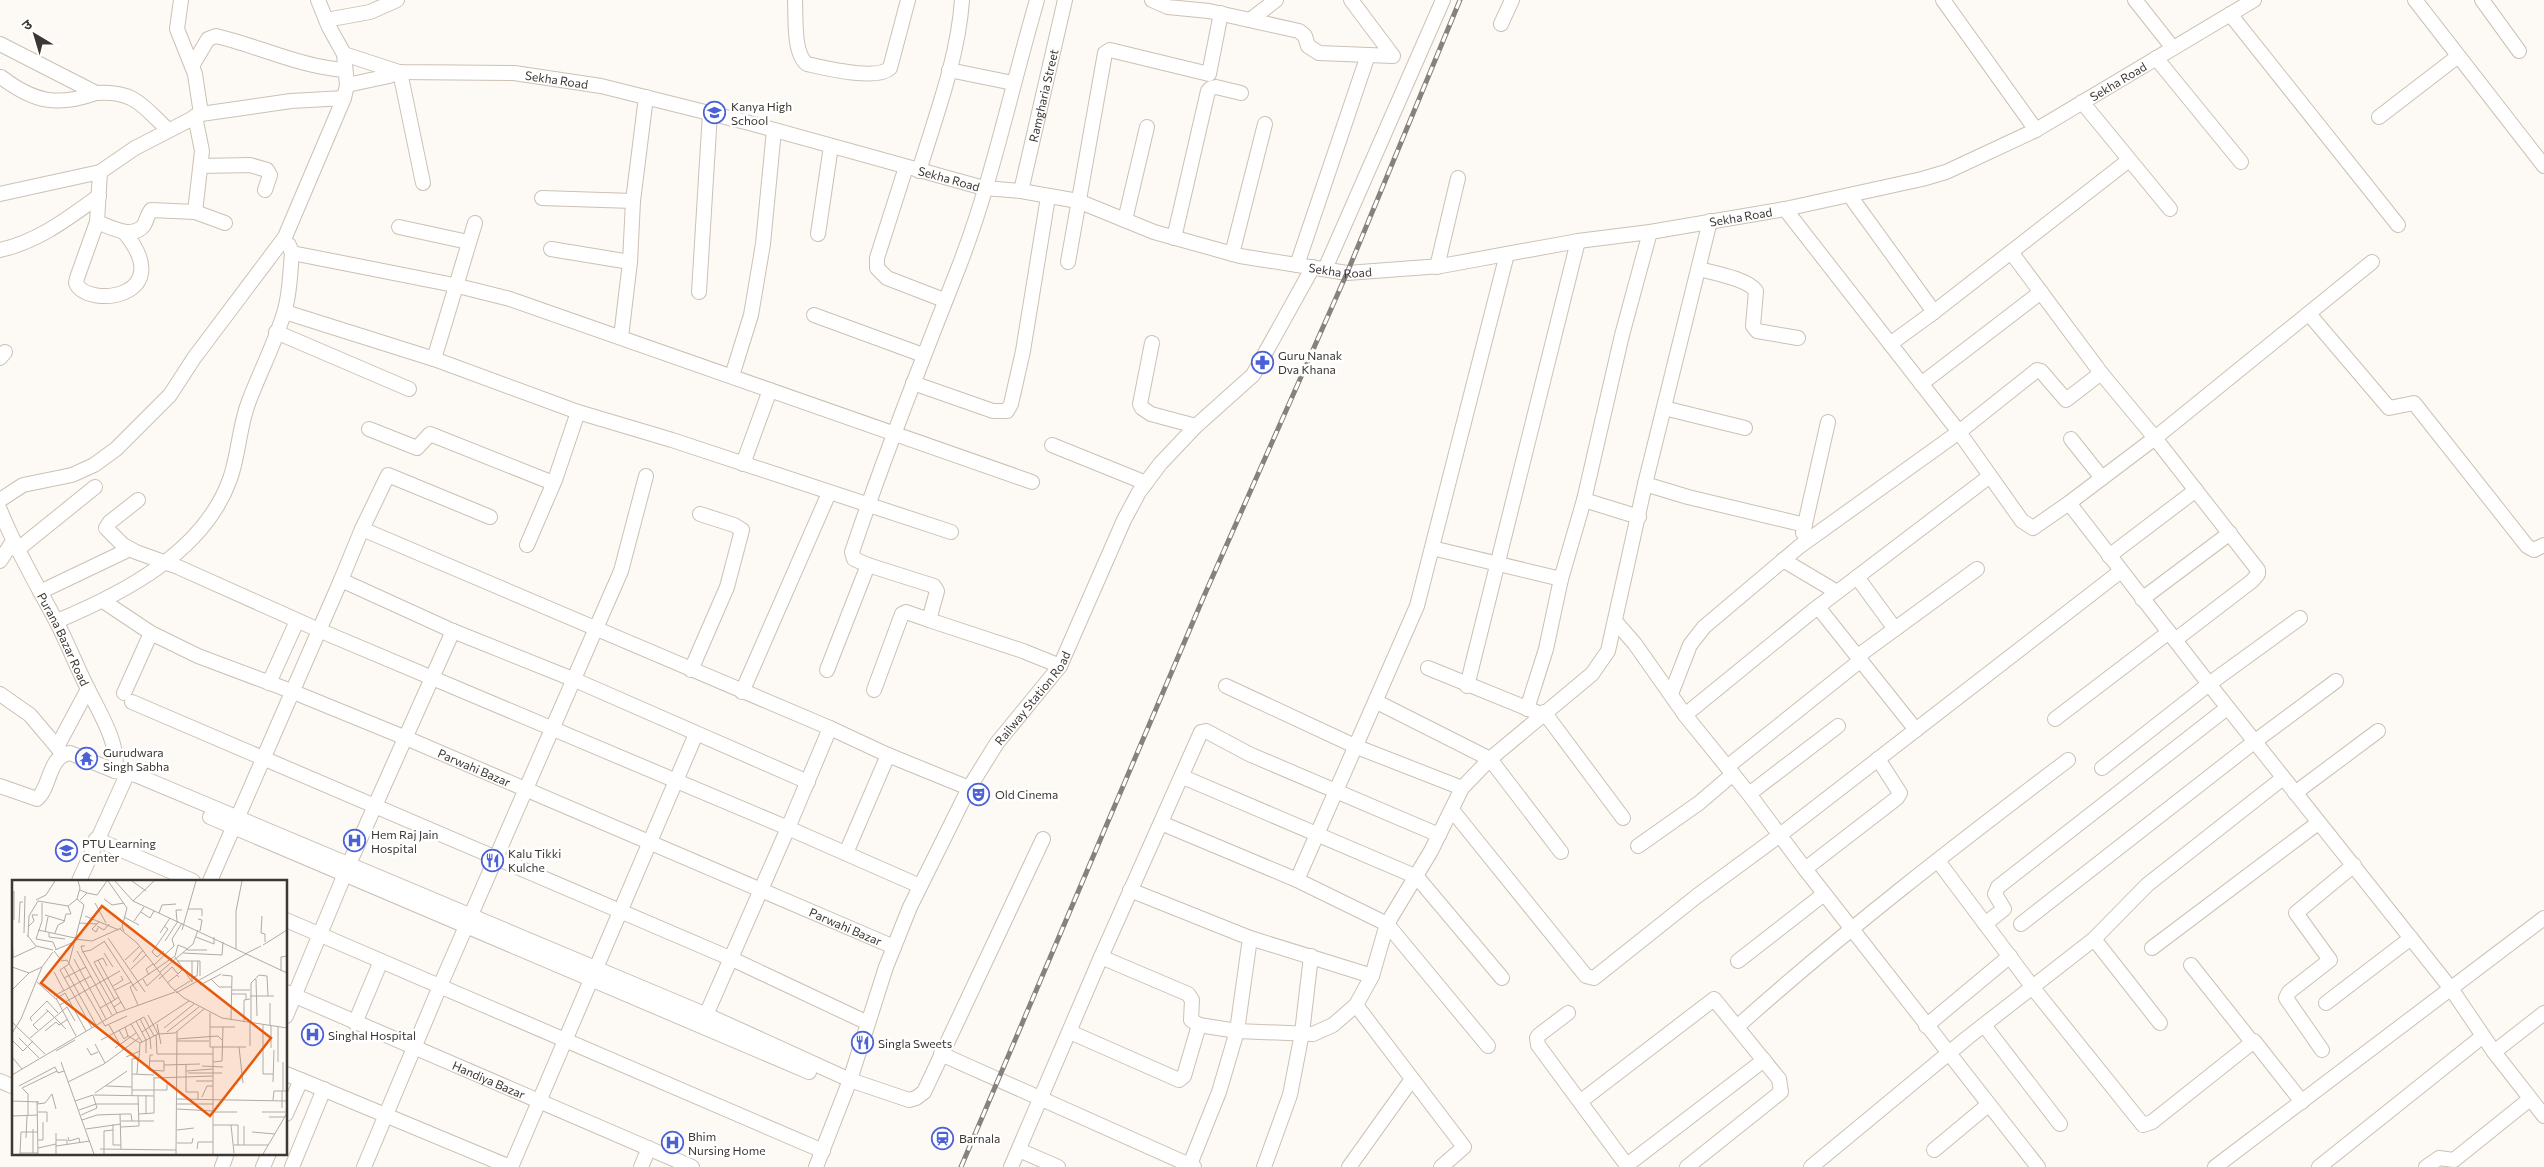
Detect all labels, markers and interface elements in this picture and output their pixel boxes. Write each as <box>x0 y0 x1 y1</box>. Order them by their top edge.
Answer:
north arrow <box>10 10 60 60</box>
text: उ <box>18 15 36 34</box>
street label: Ramgharia Street <box>1026 48 1060 143</box>
street label: Sekha Road <box>2087 59 2149 103</box>
street label: Sekha Road <box>524 68 589 91</box>
place label: Kanya High School <box>731 99 792 127</box>
school or university icon: Kanya High School <box>703 101 727 125</box>
street label: Sekha Road <box>917 163 982 194</box>
street label: Sekha Road <box>1708 204 1773 229</box>
street label: Sekha Road <box>1308 260 1372 280</box>
place label: Guru Nanak Dva Khana <box>1278 348 1343 376</box>
pharmacy icon: Guru Nanak Dva Khana <box>1250 350 1274 374</box>
street label: Purana Bazar Road <box>35 590 92 688</box>
street label: Railway Station Road <box>992 649 1073 747</box>
place label: Gurudwara Singh Sabha <box>103 745 169 773</box>
street label: Parwahi Bazar <box>436 746 513 789</box>
temple icon: Gurudwara Singh Sabha <box>75 747 99 771</box>
theatre icon: Old Cinema <box>967 782 991 806</box>
place label: Old Cinema <box>995 787 1058 801</box>
place label: Hem Raj Jain Hospital <box>371 827 438 855</box>
hospital icon: Hem Raj Jain Hospital <box>343 829 367 853</box>
place label: PTU Learning Center <box>82 836 156 864</box>
school or university icon: PTU Learning Center <box>54 838 78 862</box>
place label: Kalu Tikki Kulche <box>508 846 561 874</box>
restaurant icon: Kalu Tikki Kulche <box>480 848 504 872</box>
inset map <box>12 880 288 1154</box>
street label: Parwahi Bazar <box>807 905 884 948</box>
hospital icon: Singhal Hospital <box>300 1023 324 1047</box>
place label: Singhal Hospital <box>328 1028 416 1042</box>
restaurant icon: Singla Sweets <box>850 1031 874 1055</box>
place label: Singla Sweets <box>878 1036 952 1050</box>
street label: Handiya Bazar <box>450 1058 528 1101</box>
station icon: Barnala <box>931 1126 955 1150</box>
place label: Bhim Nursing Home <box>688 1129 766 1157</box>
hospital icon: Bhim Nursing Home <box>660 1131 684 1155</box>
place label: Barnala <box>959 1131 1000 1145</box>

